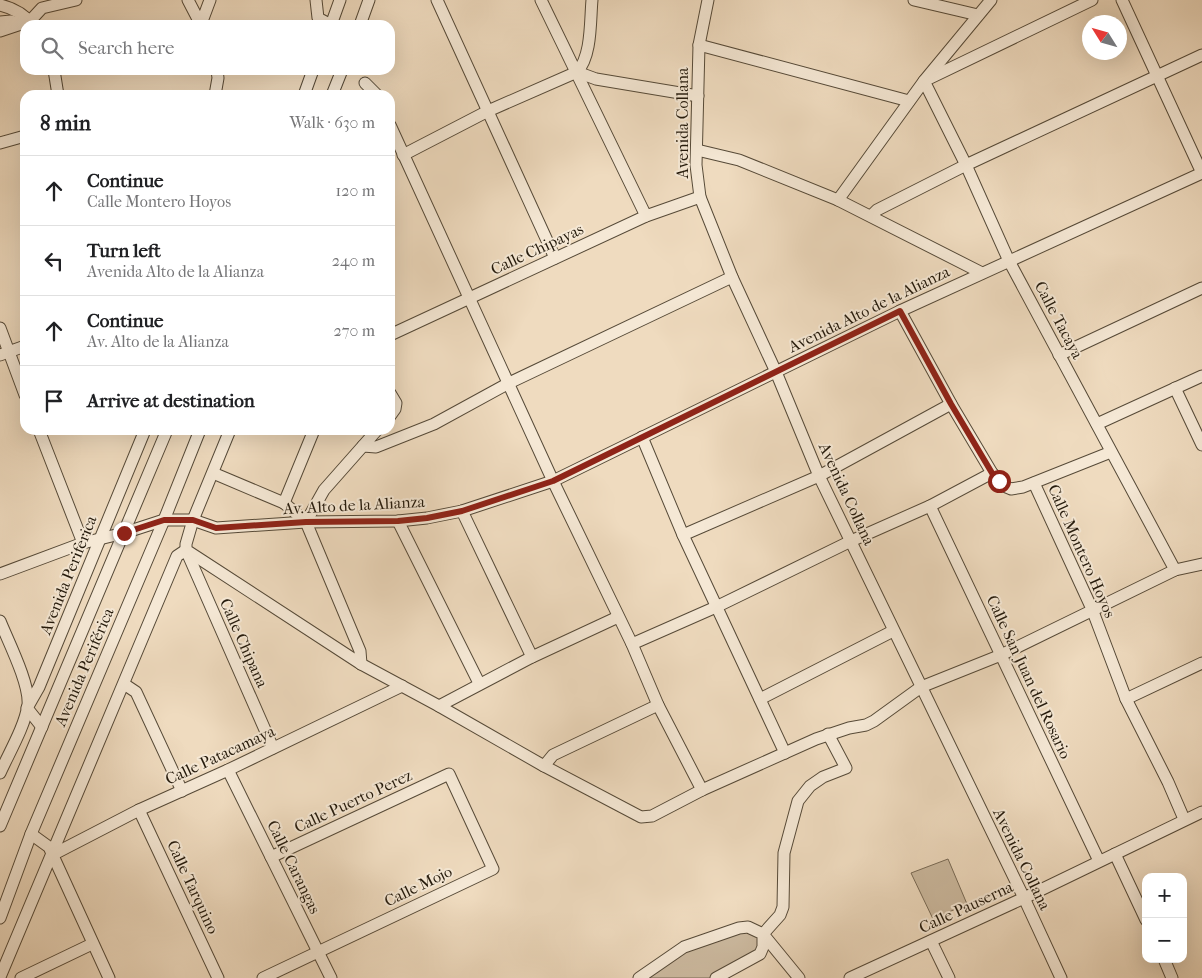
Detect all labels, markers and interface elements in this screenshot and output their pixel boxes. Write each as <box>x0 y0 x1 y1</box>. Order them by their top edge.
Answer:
north arrow <box>1082 15 1127 60</box>
search box <box>20 20 395 75</box>
icon: search <box>38 34 66 62</box>
text: Search here <box>78 37 174 59</box>
street label: Avenida Collana <box>673 67 692 179</box>
text: 8 min <box>40 111 91 135</box>
text: Walk · 630 m <box>289 113 375 132</box>
text: Continue <box>87 170 163 192</box>
icon: ahead <box>40 177 68 205</box>
text: 120 m <box>336 181 375 200</box>
text: Calle Montero Hoyos <box>87 192 231 211</box>
street label: Calle Chipayas <box>488 219 587 279</box>
text: Turn left <box>87 240 161 262</box>
icon: left <box>40 247 68 275</box>
text: 240 m <box>332 251 375 270</box>
street label: Avenida Alto de la Alianza <box>784 261 953 357</box>
text: Avenida Alto de la Alianza <box>87 262 264 281</box>
street label: Calle Tacaya <box>1031 278 1088 363</box>
text: Continue <box>87 310 163 332</box>
icon: ahead <box>40 317 68 345</box>
text: 270 m <box>334 321 375 340</box>
text: Av. Alto de la Alianza <box>87 332 229 351</box>
icon: arrive <box>40 387 68 415</box>
text: Arrive at destination <box>87 390 255 412</box>
street label: Avenida Collana <box>815 439 879 549</box>
route start <box>988 470 1011 493</box>
street label: Calle Montero Hoyos <box>1044 481 1120 621</box>
street label: Av. Alto de la Alianza <box>282 492 426 518</box>
street label: Avenida Periferica <box>35 512 101 638</box>
route end <box>113 522 136 545</box>
street label: Calle San Juan del Rosario <box>983 592 1075 762</box>
street label: Calle Chipana <box>216 596 272 691</box>
street label: Avenida Periférica <box>50 604 118 730</box>
street label: Calle Patacamaya <box>162 721 278 789</box>
street label: Calle Puerto Perez <box>291 765 415 837</box>
street label: Avenida Collana <box>989 804 1055 913</box>
street label: Calle Carangas <box>263 817 325 917</box>
street label: Calle Tarquino <box>163 837 223 937</box>
street label: Calle Mojo <box>381 861 455 911</box>
map controls <box>1142 873 1187 963</box>
button: + <box>1142 873 1187 918</box>
street label: Calle Pauserna <box>916 877 1017 937</box>
button: − <box>1142 918 1187 963</box>

